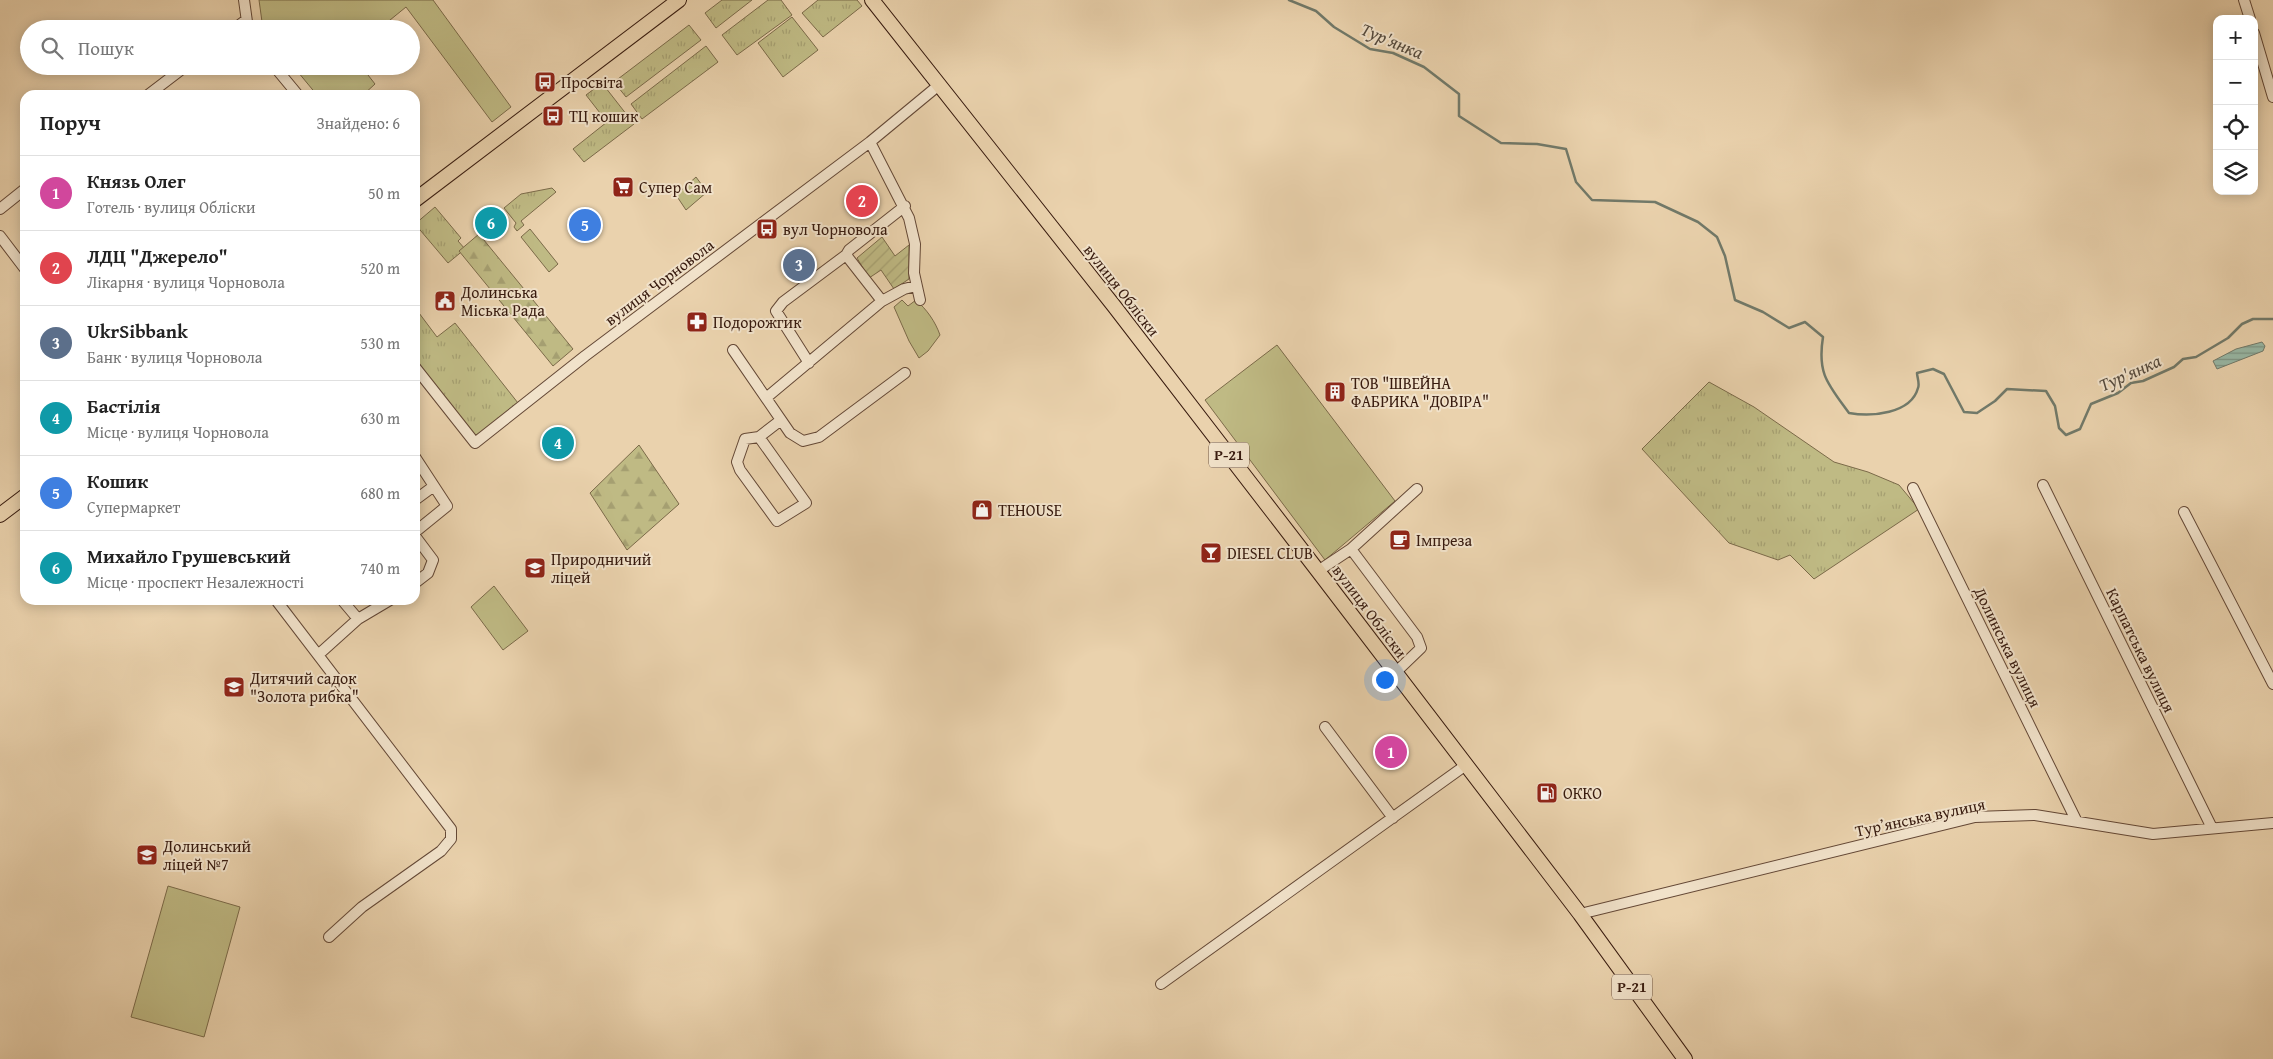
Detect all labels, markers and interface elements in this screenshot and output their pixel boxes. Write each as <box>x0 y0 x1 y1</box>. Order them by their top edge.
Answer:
water label: Тур'янка <box>1357 15 1428 66</box>
map controls <box>2213 15 2258 195</box>
button: + <box>2213 15 2258 60</box>
search box <box>20 20 420 75</box>
icon: search <box>38 34 66 62</box>
text: Пошук <box>78 34 134 62</box>
button: − <box>2213 60 2258 105</box>
bus stop icon: Просвіта <box>533 70 557 94</box>
place label: Просвіта <box>561 70 623 94</box>
bus stop icon: ТЦ кошик <box>541 104 565 128</box>
place label: ТЦ кошик <box>569 104 639 128</box>
button: locate <box>2213 105 2258 150</box>
text: Поруч <box>40 107 101 138</box>
text: Знайдено: 6 <box>317 111 400 135</box>
button: layers <box>2213 150 2258 195</box>
text: Князь Олег <box>87 167 185 195</box>
supermarket icon: Супер Сам <box>611 175 635 199</box>
place label: Супер Сам <box>639 175 712 199</box>
text: 1 <box>52 181 60 205</box>
text: 50 m <box>368 181 400 205</box>
pin: 2 <box>846 182 878 220</box>
text: Готель · вулиця Обліски <box>87 195 255 219</box>
pin: 6 <box>475 204 507 242</box>
pin: 5 <box>569 206 601 244</box>
bus stop icon: вул Чорновола <box>755 217 779 241</box>
place label: вул Чорновола <box>783 217 888 241</box>
street label: вулиця Чорновола <box>599 233 719 331</box>
street label: вулиця Обліски <box>1078 239 1166 342</box>
text: ЛДЦ "Джерело" <box>87 242 228 270</box>
pin: 3 <box>783 246 815 284</box>
text: 2 <box>52 256 60 280</box>
text: 520 m <box>360 256 400 280</box>
text: Лікарня · вулиця Чорновола <box>87 270 285 294</box>
place label: Долинська Міська Рада <box>460 280 545 322</box>
public building icon: Долинська Міська Рада <box>433 289 457 313</box>
pharmacy icon: Подорожгик <box>685 310 709 334</box>
place label: Подорожгик <box>713 310 802 334</box>
text: UkrSibbank <box>87 317 188 345</box>
text: 3 <box>52 331 60 355</box>
text: 530 m <box>360 331 400 355</box>
text: Банк · вулиця Чорновола <box>87 345 262 369</box>
water label: Тур'янка <box>2094 347 2166 398</box>
place label: ТОВ "ШВЕЙНА ФАБРИКА "ДОВІРА" <box>1351 371 1489 413</box>
building icon: ТОВ "ШВЕЙНА ФАБРИКА "ДОВІРА" <box>1323 380 1347 404</box>
text: Бастілія <box>87 392 161 420</box>
text: 4 <box>52 406 60 430</box>
text: 630 m <box>360 406 400 430</box>
text: Місце · вулиця Чорновола <box>87 420 269 444</box>
pin: 4 <box>542 424 574 462</box>
road number: Р-21 <box>1209 442 1249 468</box>
text: Кошик <box>87 467 148 495</box>
text: 5 <box>52 481 60 505</box>
text: 680 m <box>360 481 400 505</box>
text: Супермаркет <box>87 495 180 519</box>
shop icon: TEHOUSE <box>970 498 994 522</box>
place label: TEHOUSE <box>998 498 1062 522</box>
cafe icon: Імпреза <box>1388 528 1412 552</box>
place label: Імпреза <box>1416 528 1472 552</box>
bar icon: DIESEL CLUB <box>1199 541 1223 565</box>
place label: DIESEL CLUB <box>1227 541 1313 565</box>
text: Михайло Грушевський <box>87 542 291 570</box>
place label: Природничий ліцей <box>551 547 652 589</box>
text: 6 <box>52 556 60 580</box>
text: 740 m <box>360 556 400 580</box>
school or university icon: Природничий ліцей <box>523 556 547 580</box>
street label: вулиця Обліски <box>1327 559 1413 663</box>
text: Місце · проспект Незалежності <box>87 570 304 594</box>
street label: Долинська вулиця <box>1968 582 2048 711</box>
street label: Карпатська вулиця <box>2100 584 2182 716</box>
place label: Дитячий садок "Золота рибка" <box>249 666 359 708</box>
your location <box>1372 667 1398 693</box>
school or university icon: Дитячий садок "Золота рибка" <box>222 675 246 699</box>
pin: 1 <box>1375 733 1407 771</box>
fuel station icon: ОККО <box>1535 781 1559 805</box>
place label: ОККО <box>1563 781 1602 805</box>
street label: Турʼянська вулиця <box>1853 791 1987 843</box>
place label: Долинський ліцей №7 <box>162 834 252 876</box>
school or university icon: Долинський ліцей №7 <box>135 843 159 867</box>
road number: Р-21 <box>1612 974 1652 1000</box>

